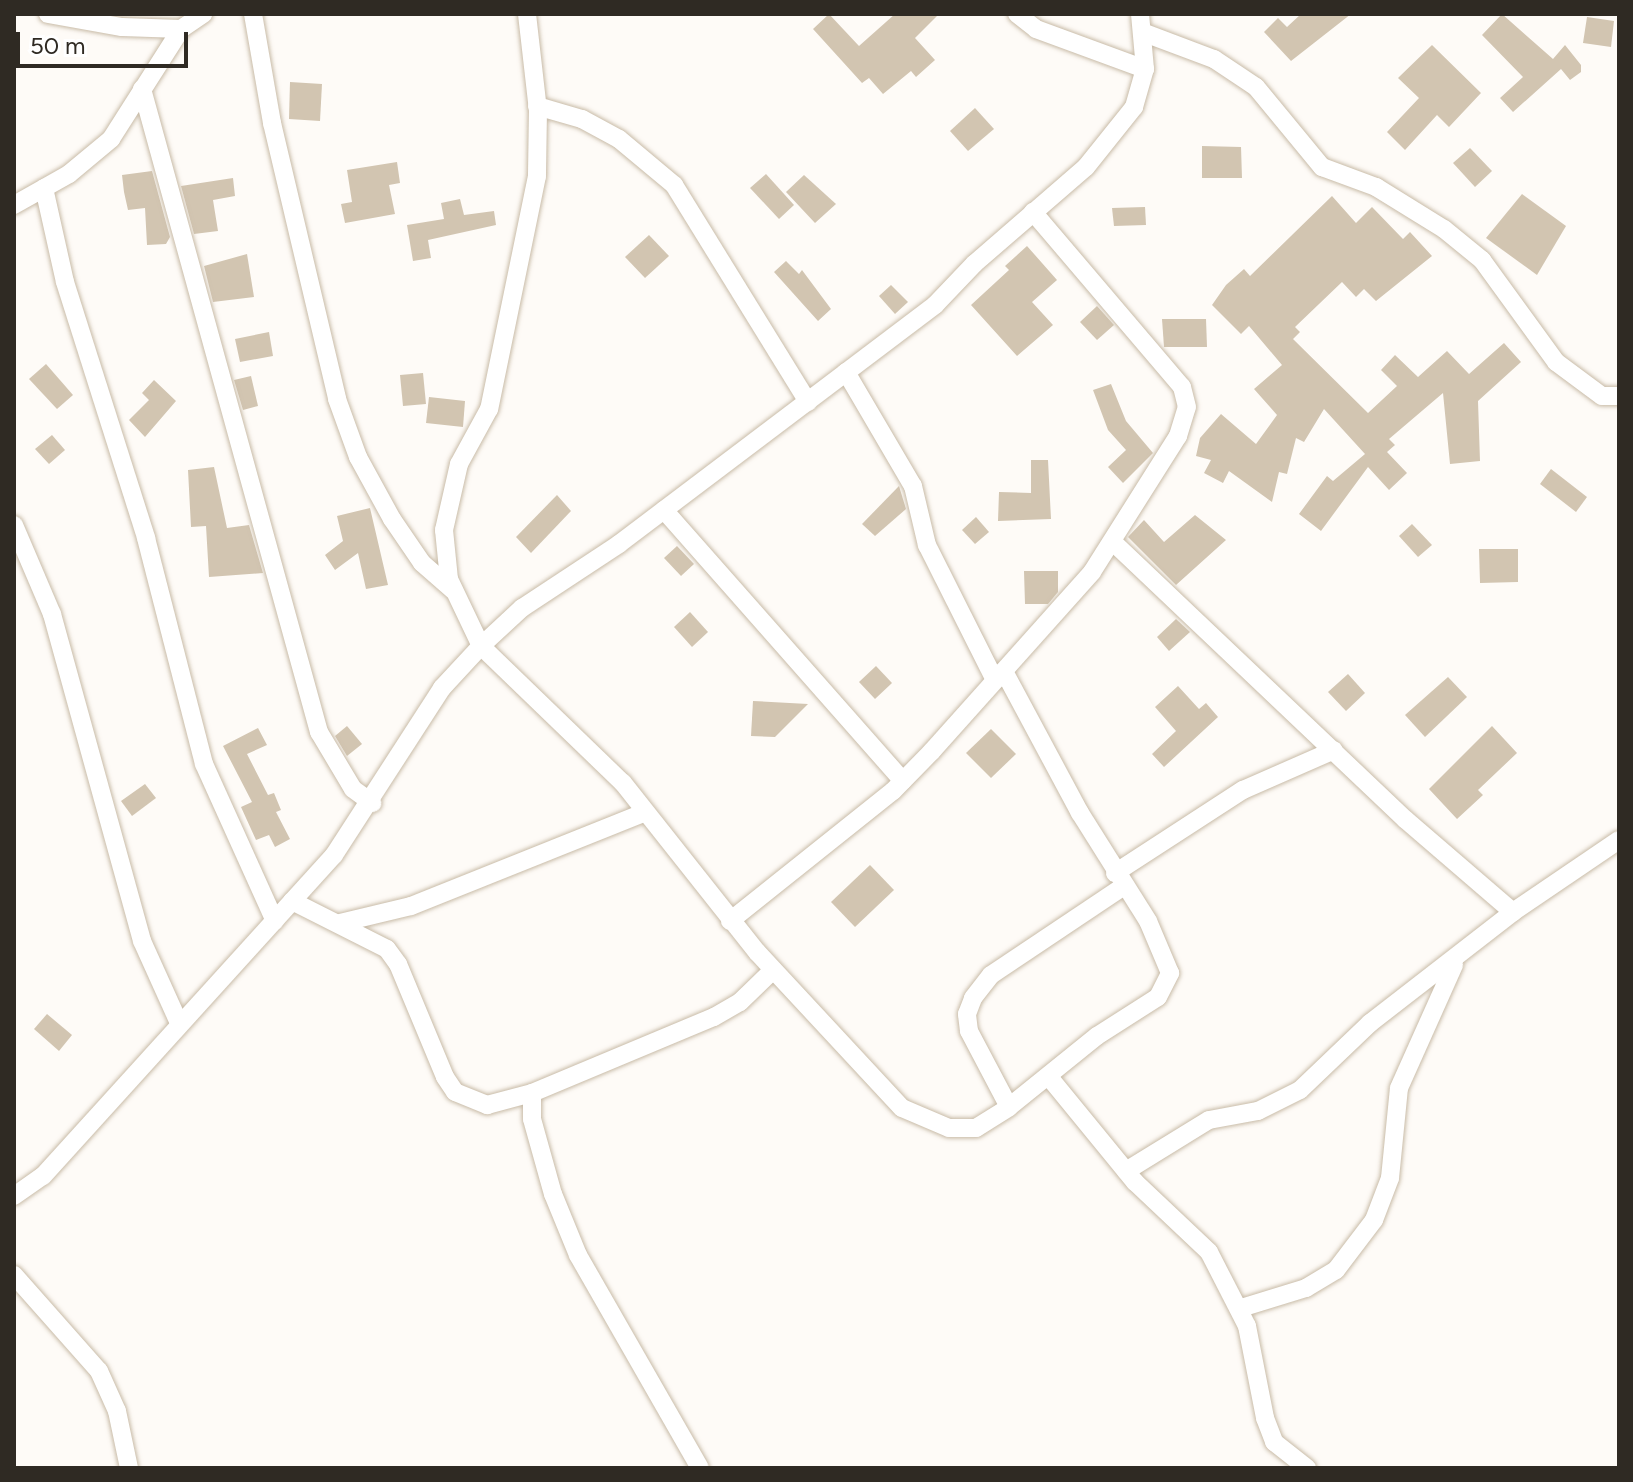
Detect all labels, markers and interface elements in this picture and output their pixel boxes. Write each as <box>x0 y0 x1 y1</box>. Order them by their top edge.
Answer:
scale bar <box>20 16 192 66</box>
text: 50 m <box>30 31 86 60</box>

